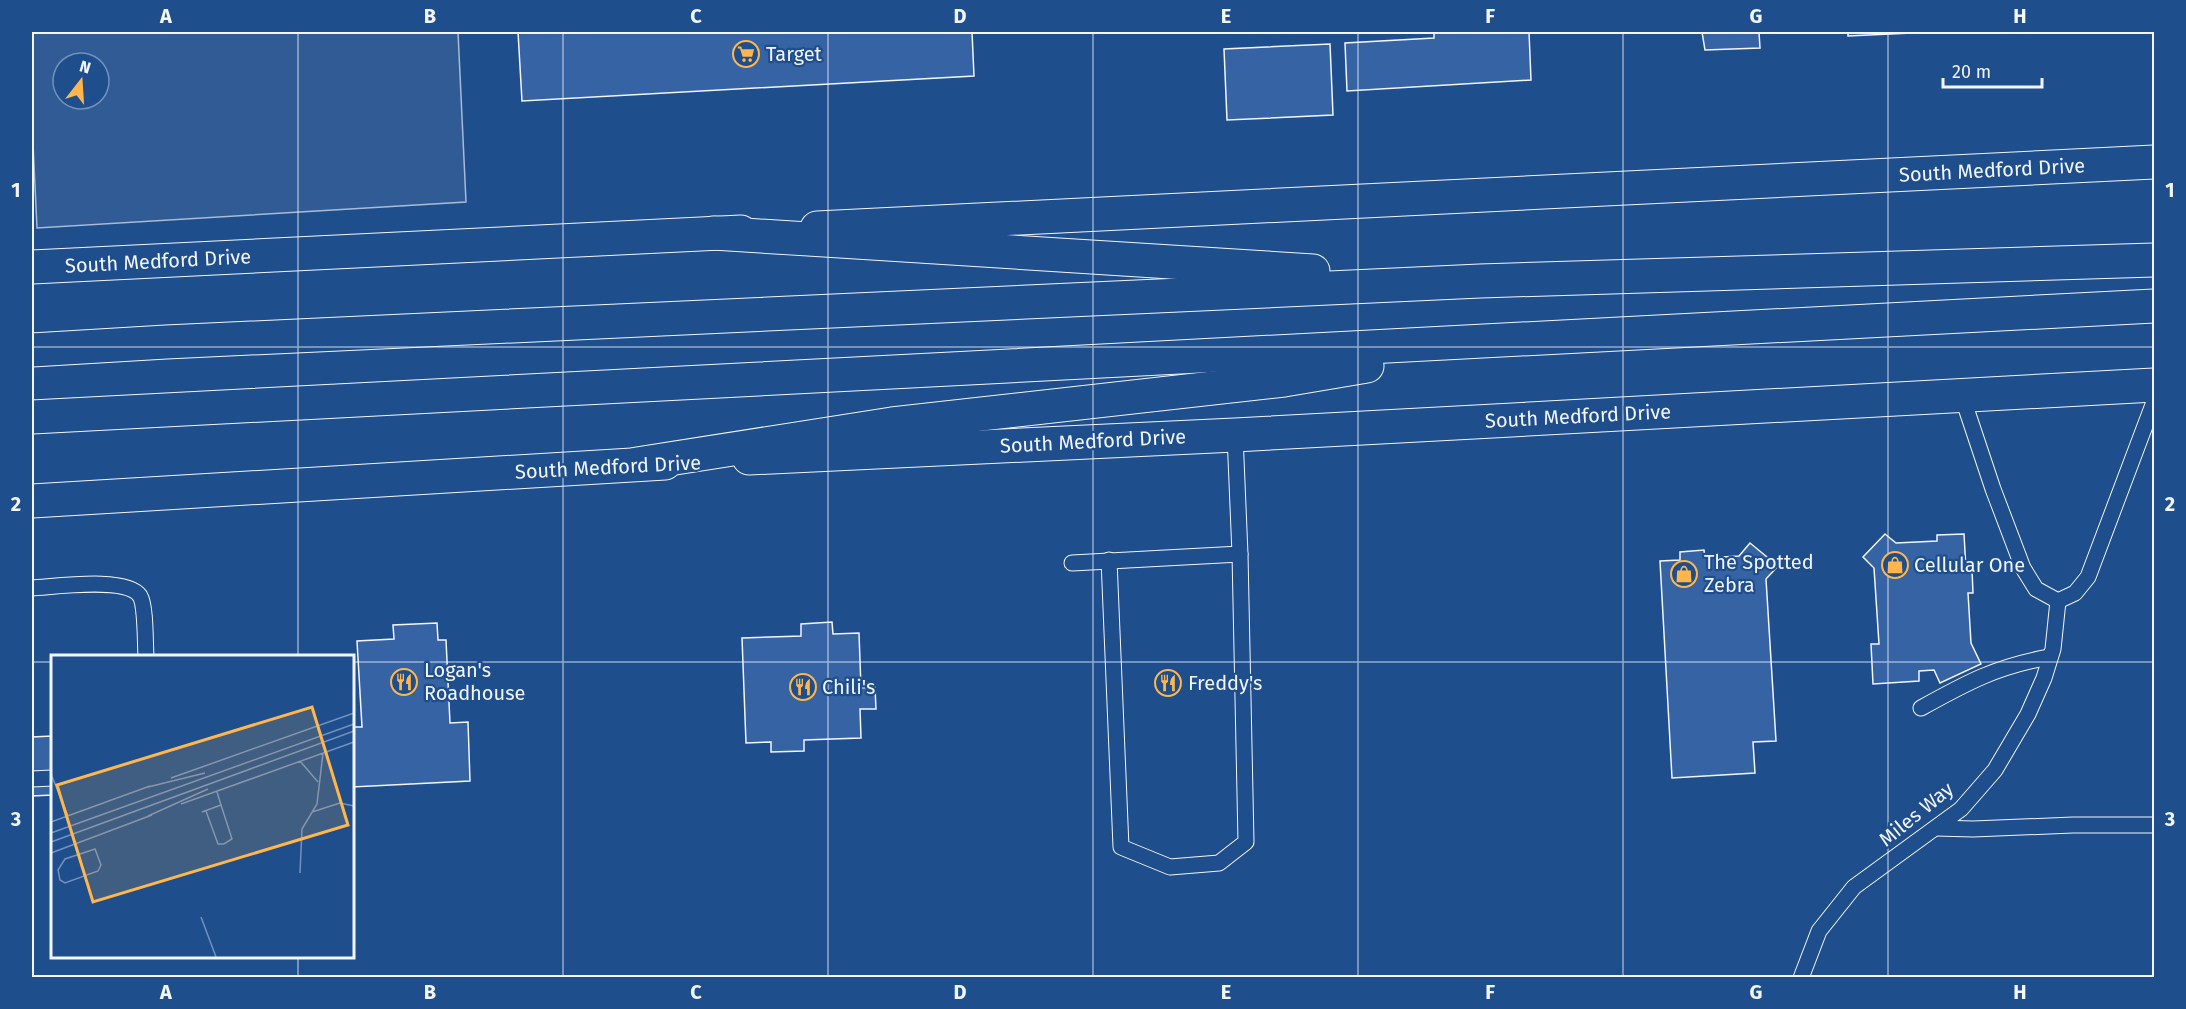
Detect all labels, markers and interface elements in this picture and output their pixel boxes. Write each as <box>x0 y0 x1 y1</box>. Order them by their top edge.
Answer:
text: A <box>159 4 173 28</box>
text: B <box>424 4 436 28</box>
text: C <box>690 4 702 28</box>
text: D <box>953 4 967 28</box>
text: E <box>1221 4 1231 28</box>
text: F <box>1485 4 1495 28</box>
text: G <box>1750 4 1762 28</box>
text: H <box>2013 4 2027 28</box>
supermarket icon: Target <box>731 39 761 69</box>
place label: Target <box>766 42 823 66</box>
north arrow <box>51 51 111 111</box>
scale bar <box>1943 51 2042 89</box>
text: N <box>77 56 93 78</box>
text: 20 m <box>1952 61 1991 83</box>
street label: South Medford Drive <box>1898 153 2086 187</box>
text: 1 <box>11 178 21 202</box>
text: 1 <box>2165 178 2175 202</box>
street label: South Medford Drive <box>64 244 252 278</box>
street label: South Medford Drive <box>1484 399 1672 433</box>
street label: South Medford Drive <box>999 424 1187 458</box>
street label: South Medford Drive <box>514 450 702 484</box>
text: 2 <box>11 492 21 516</box>
text: 2 <box>2165 492 2175 516</box>
place label: The Spotted Zebra <box>1704 550 1814 597</box>
shop icon: Cellular One <box>1880 550 1910 580</box>
place label: Cellular One <box>1914 553 2025 577</box>
shop icon: The Spotted Zebra <box>1669 559 1699 589</box>
inset map <box>51 655 354 958</box>
place label: Logan's Roadhouse <box>424 658 525 705</box>
restaurant icon: Logan's Roadhouse <box>389 667 419 697</box>
restaurant icon: Freddy's <box>1153 668 1183 698</box>
place label: Freddy's <box>1188 671 1262 695</box>
restaurant icon: Chili's <box>788 672 818 702</box>
place label: Chili's <box>822 675 875 699</box>
street label: Miles Way <box>1874 777 1958 851</box>
text: 3 <box>10 807 21 831</box>
text: 3 <box>2164 807 2175 831</box>
text: A <box>159 980 173 1004</box>
text: B <box>424 980 436 1004</box>
text: C <box>690 980 702 1004</box>
text: D <box>953 980 967 1004</box>
text: E <box>1221 980 1231 1004</box>
text: F <box>1485 980 1495 1004</box>
text: G <box>1750 980 1762 1004</box>
text: H <box>2013 980 2027 1004</box>

